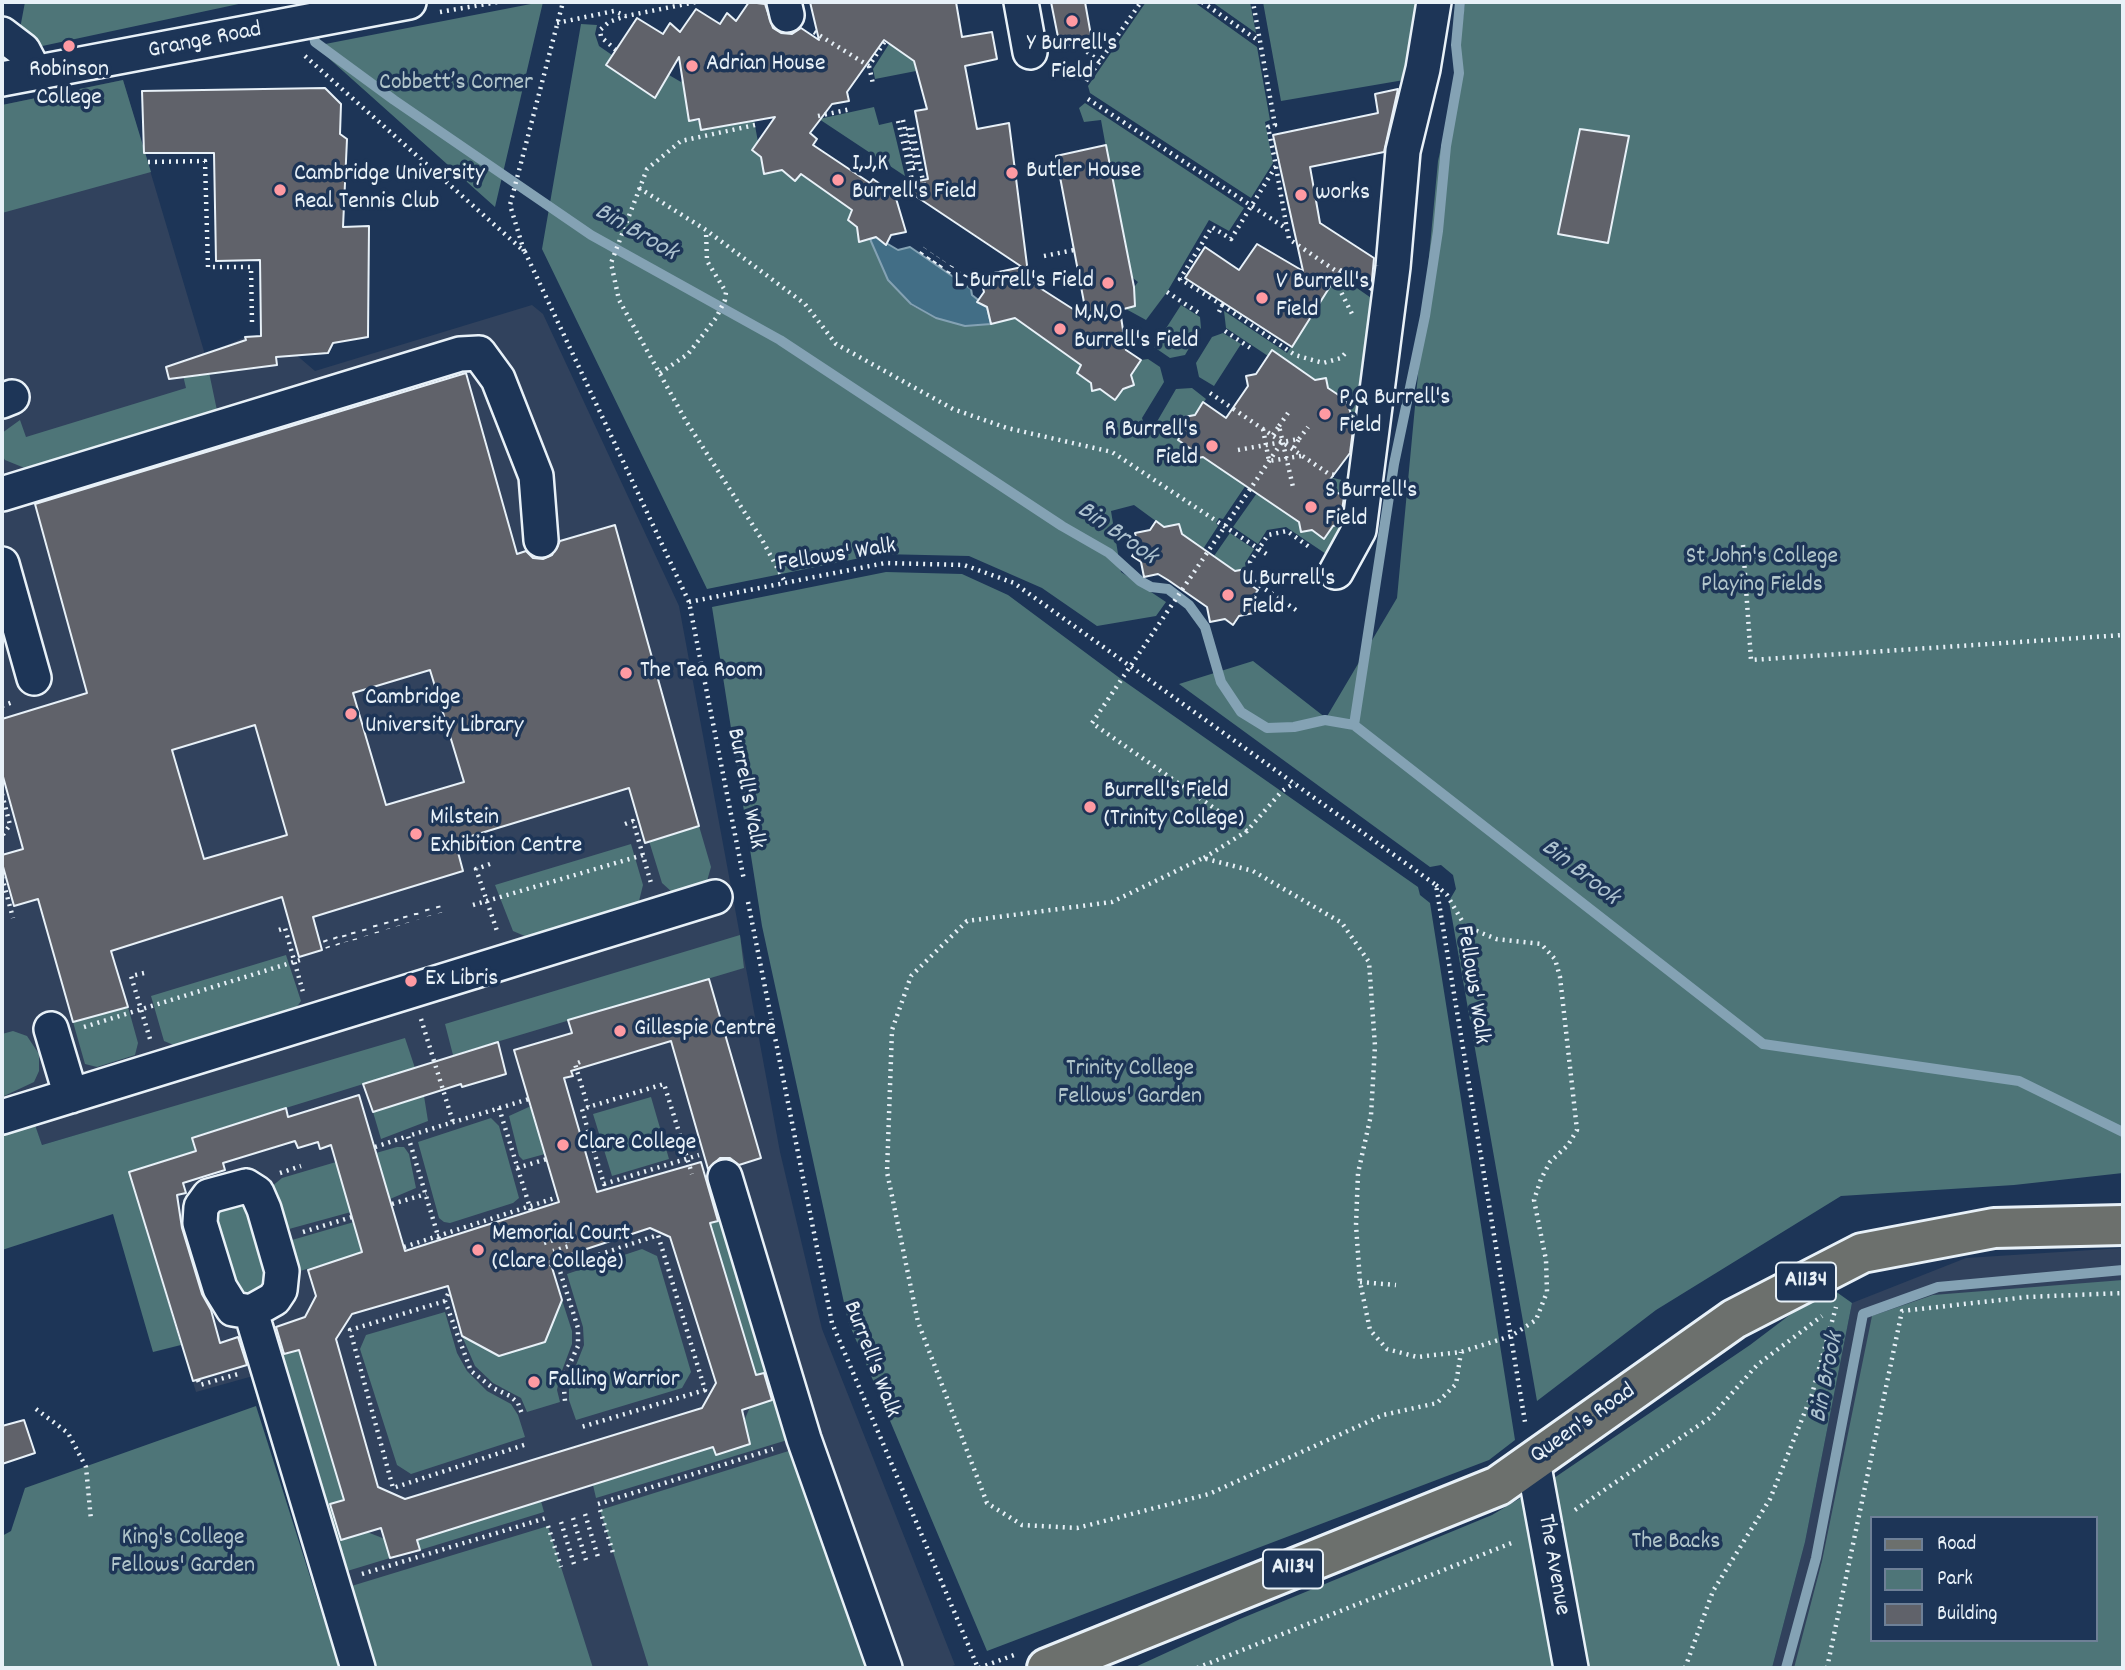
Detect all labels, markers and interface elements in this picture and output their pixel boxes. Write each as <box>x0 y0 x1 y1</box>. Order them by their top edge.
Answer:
marker: Y Burrell's Field <box>1064 13 1080 29</box>
street label: Grange Road <box>146 17 264 67</box>
place label: Y Burrell's Field <box>1027 32 1117 88</box>
marker: Robinson College <box>61 38 77 54</box>
place label: Adrian House <box>706 52 825 80</box>
place label: Robinson College <box>29 58 109 114</box>
marker: Adrian House <box>684 58 700 74</box>
park label: Cobbett’s Corner <box>379 71 533 99</box>
place label: I,J,K Burrell's Field <box>852 152 976 208</box>
place label: Butler House <box>1026 159 1141 187</box>
place label: Cambridge University Real Tennis Club <box>294 162 485 218</box>
marker: Butler House <box>1004 165 1020 181</box>
marker: I,J,K Burrell's Field <box>830 172 846 188</box>
place label: works <box>1315 181 1370 209</box>
marker: Cambridge University Real Tennis Club <box>272 182 288 198</box>
marker: works <box>1293 187 1309 203</box>
water label: Bin Brook <box>588 198 682 270</box>
place label: L Burrell's Field <box>954 269 1094 297</box>
place label: V Burrell's Field <box>1276 270 1369 326</box>
marker: L Burrell's Field <box>1100 275 1116 291</box>
marker: V Burrell's Field <box>1254 290 1270 306</box>
place label: M,N,O Burrell's Field <box>1074 301 1198 357</box>
marker: M,N,O Burrell's Field <box>1052 321 1068 337</box>
place label: P,Q Burrell's Field <box>1339 386 1450 442</box>
marker: P,Q Burrell's Field <box>1317 406 1333 422</box>
place label: R Burrell's Field <box>1104 418 1198 474</box>
marker: R Burrell's Field <box>1204 438 1220 454</box>
place label: S Burrell's Field <box>1325 479 1417 535</box>
water label: Bin Brook <box>1070 496 1162 574</box>
marker: S Burrell's Field <box>1303 499 1319 515</box>
street label: Fellows' Walk <box>776 533 898 581</box>
park label: St John's College Playing Fields <box>1686 545 1838 601</box>
place label: U Burrell's Field <box>1242 567 1335 623</box>
marker: U Burrell's Field <box>1220 587 1236 603</box>
place label: The Tea Room <box>640 659 763 687</box>
marker: The Tea Room <box>618 665 634 681</box>
place label: Cambridge University Library <box>365 686 523 742</box>
marker: Cambridge University Library <box>343 706 359 722</box>
street label: Burrell's Walk <box>718 726 770 852</box>
place label: Burrell's Field (Trinity College) <box>1104 779 1244 835</box>
marker: Burrell's Field (Trinity College) <box>1082 799 1098 815</box>
place label: Milstein Exhibition Centre <box>430 806 582 862</box>
marker: Milstein Exhibition Centre <box>408 826 424 842</box>
water label: Bin Brook <box>1534 834 1624 914</box>
street label: Fellows' Walk <box>1447 924 1495 1046</box>
place label: Ex Libris <box>425 967 498 995</box>
marker: Ex Libris <box>403 973 419 989</box>
place label: Gillespie Centre <box>634 1017 776 1045</box>
marker: Gillespie Centre <box>612 1023 628 1039</box>
park label: Trinity College Fellows' Garden <box>1058 1057 1202 1113</box>
place label: Clare College <box>577 1131 696 1159</box>
marker: Clare College <box>555 1137 571 1153</box>
place label: Memorial Court (Clare College) <box>492 1222 630 1278</box>
marker: Memorial Court (Clare College) <box>470 1242 486 1258</box>
road number: A1134 <box>1776 1262 1836 1302</box>
street label: Burrell's Walk <box>835 1298 905 1422</box>
water label: Bin Brook <box>1805 1330 1853 1426</box>
place label: Falling Warrior <box>548 1368 680 1396</box>
marker: Falling Warrior <box>526 1374 542 1390</box>
street label: Queen's Road <box>1526 1378 1642 1472</box>
street label: The Avenue <box>1529 1512 1575 1618</box>
legend <box>1870 1516 2097 1642</box>
park label: King's College Fellows' Garden <box>111 1526 255 1582</box>
park label: The Backs <box>1632 1530 1720 1558</box>
text: Road <box>1937 1530 1976 1560</box>
road number: A1134 <box>1263 1550 1323 1588</box>
text: Park <box>1937 1565 1973 1595</box>
text: Building <box>1937 1600 1997 1630</box>

